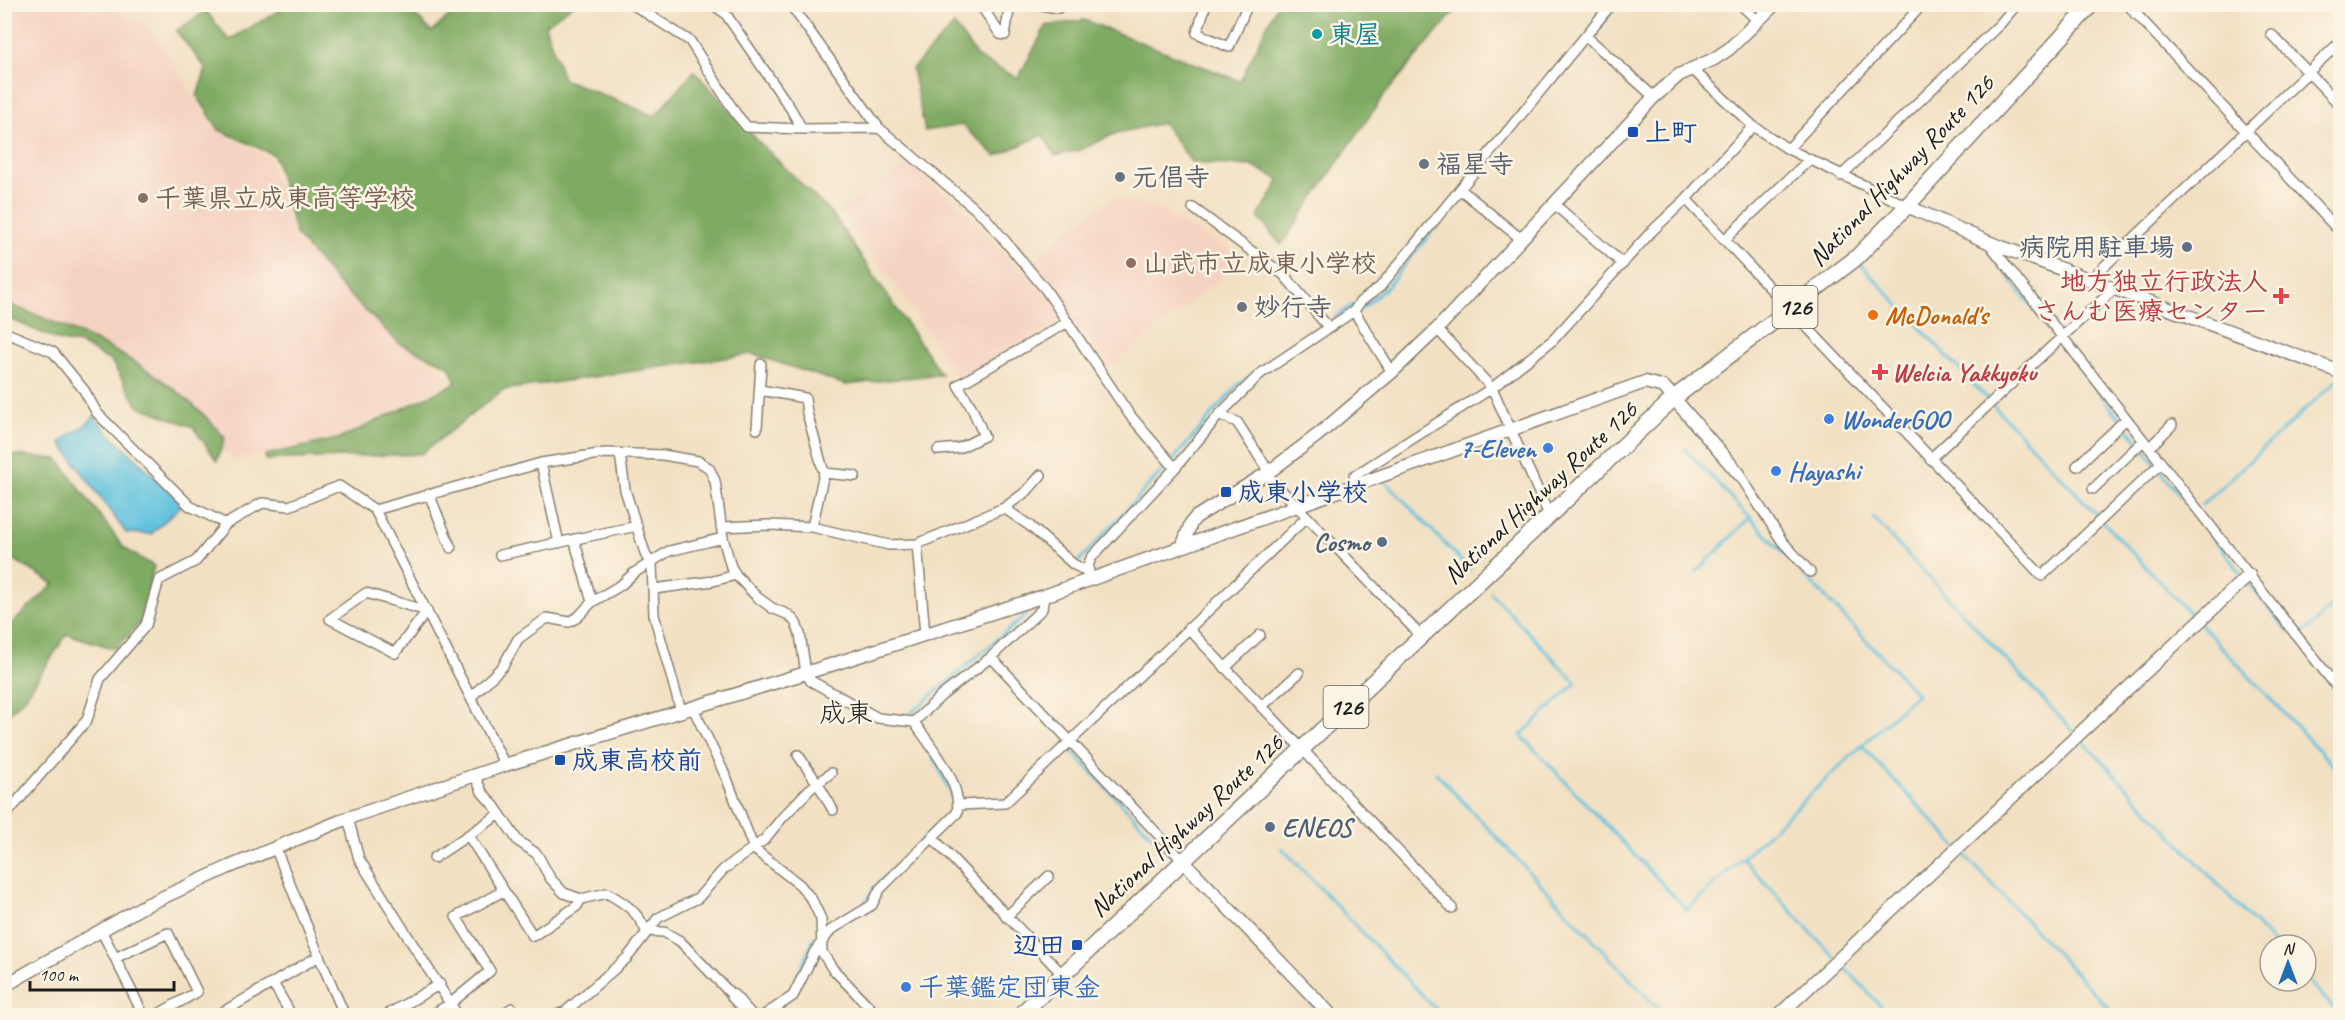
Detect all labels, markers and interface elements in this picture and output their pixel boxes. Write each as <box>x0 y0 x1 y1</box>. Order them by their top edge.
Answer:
place label: 東屋 <box>1329 18 1381 51</box>
marker: 東屋 <box>1310 27 1324 41</box>
street label: National Highway Route 126 <box>1801 67 2002 273</box>
place label: 上町 <box>1645 116 1697 149</box>
marker: 上町 <box>1626 125 1640 139</box>
place label: 福星寺 <box>1436 148 1514 181</box>
marker: 福星寺 <box>1417 157 1431 171</box>
place label: 元倡寺 <box>1132 161 1210 194</box>
marker: 元倡寺 <box>1113 170 1127 184</box>
place label: 千葉県立成東高等学校 <box>155 182 415 215</box>
marker: 千葉県立成東高等学校 <box>136 191 150 205</box>
place label: 病院用駐車場 <box>2019 231 2175 264</box>
marker: 病院用駐車場 <box>2180 240 2194 254</box>
place label: 山武市立成東小学校 <box>1143 247 1377 280</box>
marker: 山武市立成東小学校 <box>1124 256 1138 270</box>
place label: 地方独立行政法人 さんむ医療センター <box>2034 265 2268 328</box>
road number: 126 <box>1772 286 1818 328</box>
marker: 地方独立行政法人 さんむ医療センター <box>2272 287 2290 305</box>
place label: 妙行寺 <box>1254 291 1332 324</box>
place label: McDonald's <box>1885 299 1991 332</box>
marker: 妙行寺 <box>1235 300 1249 314</box>
marker: McDonald's <box>1866 308 1880 322</box>
place label: Welcia Yakkyoku <box>1892 356 2039 389</box>
marker: Welcia Yakkyoku <box>1873 365 1887 379</box>
street label: National Highway Route 126 <box>1436 393 1645 591</box>
place label: WonderGOO <box>1841 403 1952 436</box>
marker: WonderGOO <box>1822 412 1836 426</box>
place label: 7-Eleven <box>1460 432 1538 465</box>
marker: 7-Eleven <box>1541 441 1555 455</box>
place label: Hayashi <box>1788 455 1864 488</box>
marker: Hayashi <box>1769 464 1783 478</box>
place label: 成東小学校 <box>1238 476 1368 509</box>
marker: 成東小学校 <box>1219 485 1233 499</box>
place label: Cosmo <box>1314 526 1373 559</box>
marker: Cosmo <box>1375 535 1389 549</box>
road number: 126 <box>1324 686 1368 728</box>
district label: 成東 <box>819 696 873 730</box>
street label: National Highway Route 126 <box>1082 726 1291 924</box>
place label: 成東高校前 <box>572 744 702 777</box>
marker: 成東高校前 <box>553 753 567 767</box>
place label: ENEOS <box>1282 811 1356 844</box>
marker: ENEOS <box>1263 820 1277 834</box>
place label: 辺田 <box>1013 929 1065 962</box>
north arrow <box>2258 933 2318 993</box>
marker: 辺田 <box>1070 938 1084 952</box>
text: N <box>2283 939 2296 959</box>
scale bar <box>30 954 174 992</box>
text: 100 m <box>39 964 80 986</box>
place label: 千葉鑑定団東金 <box>918 971 1100 1004</box>
marker: 千葉鑑定団東金 <box>899 980 913 994</box>

